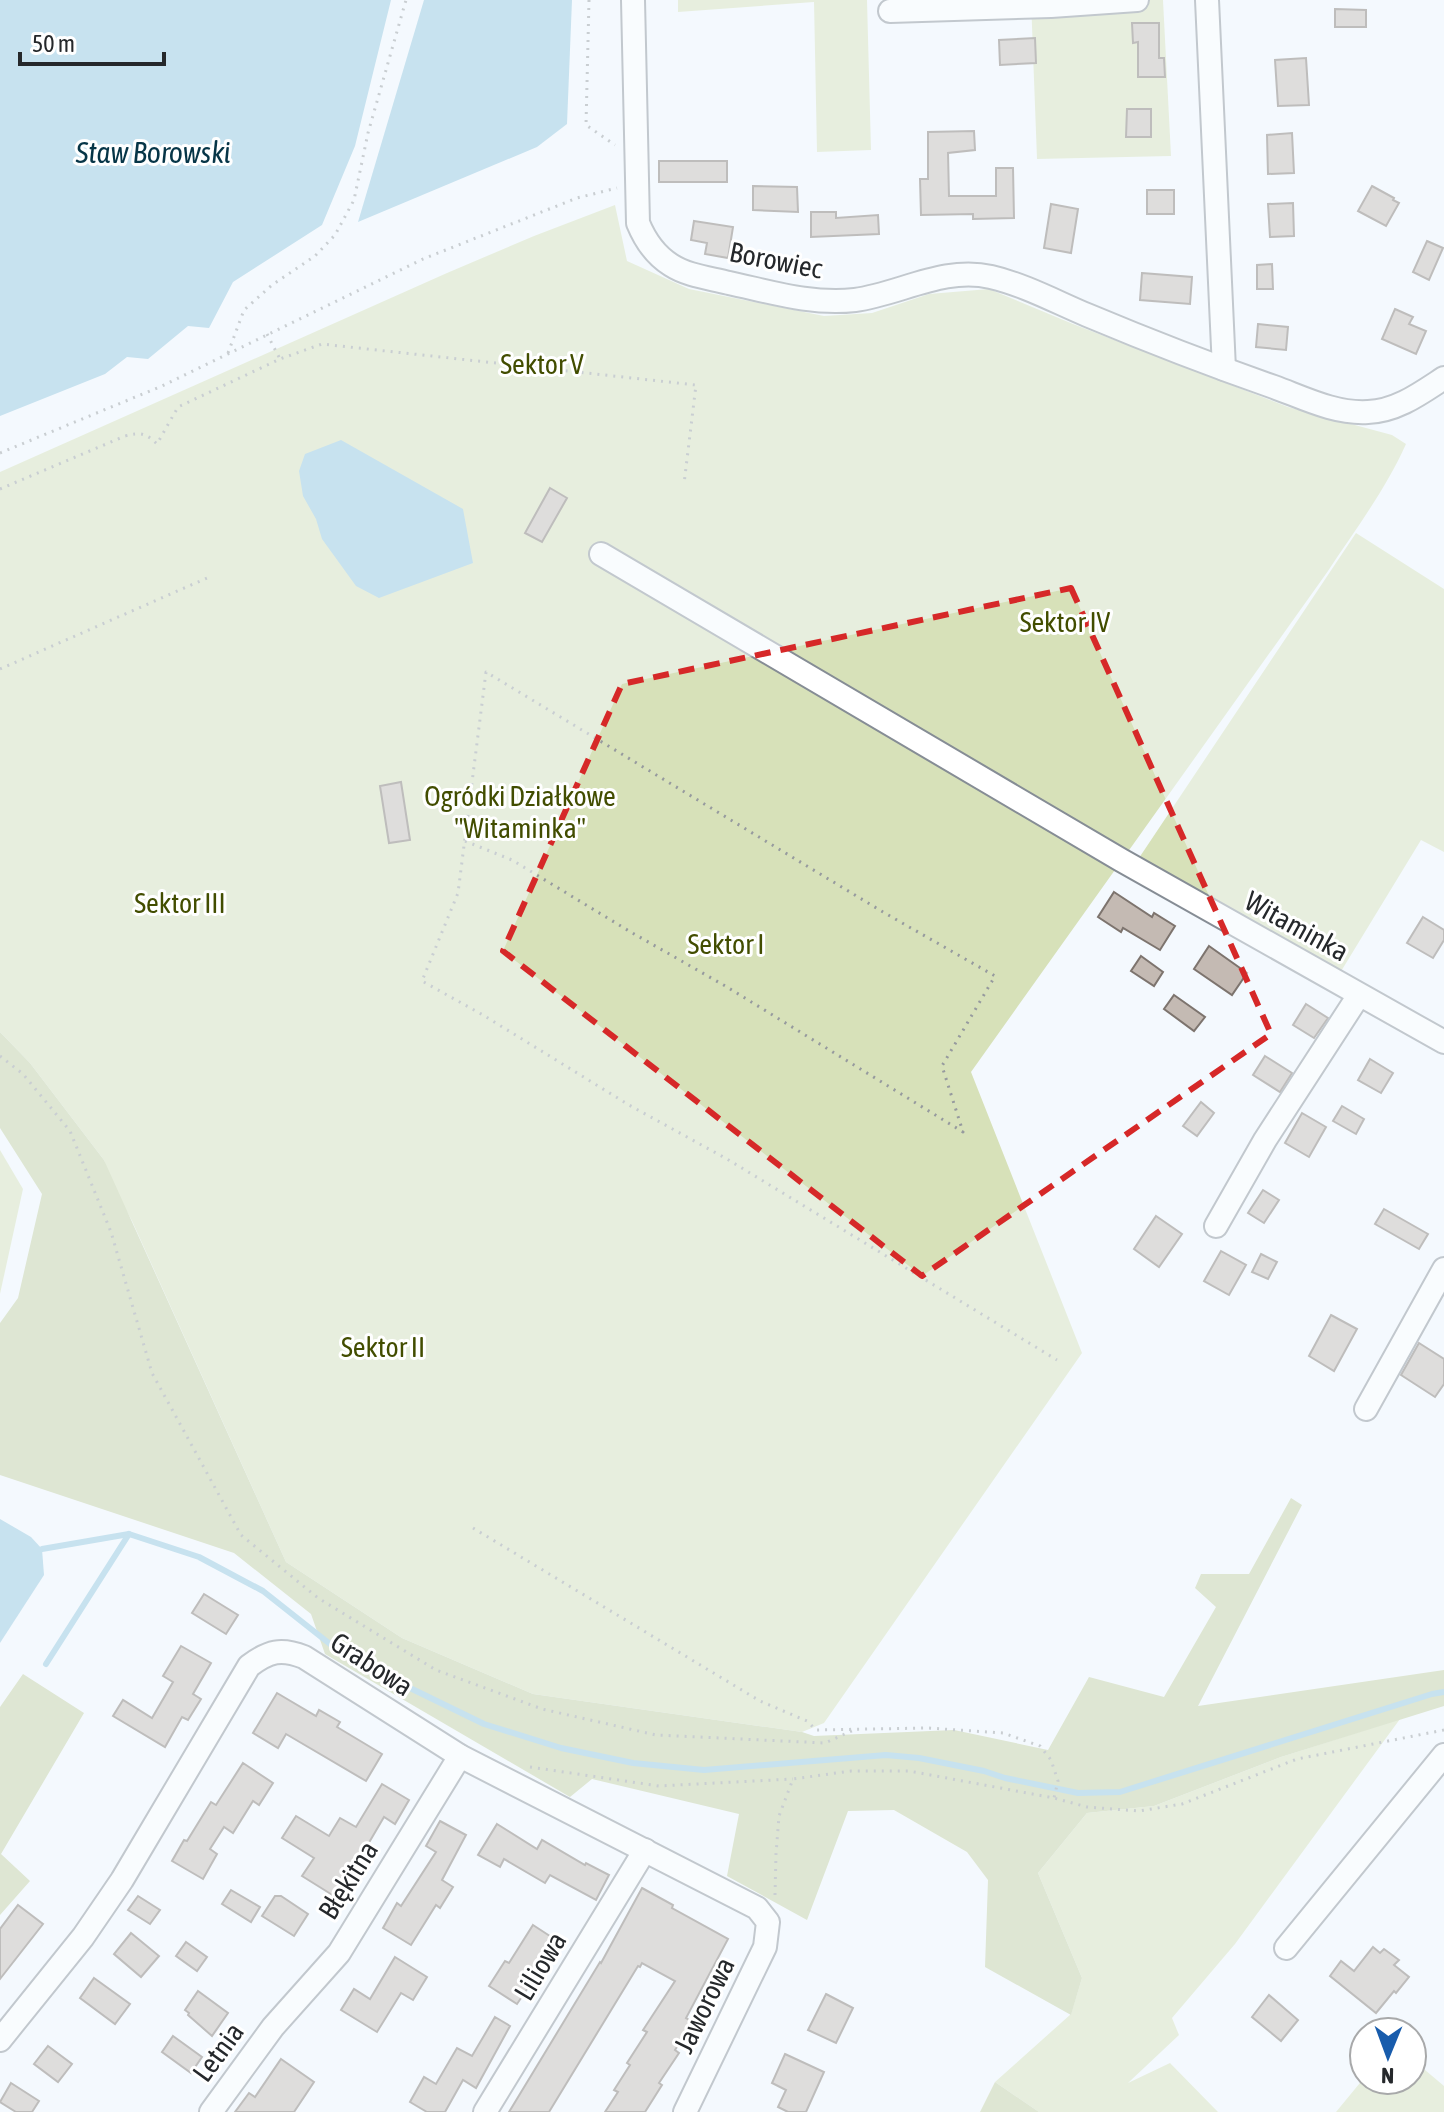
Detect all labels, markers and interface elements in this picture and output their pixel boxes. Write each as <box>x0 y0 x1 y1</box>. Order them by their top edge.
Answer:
scale bar <box>20 16 164 66</box>
text: 50 m <box>32 30 75 57</box>
water label: Staw Borowski <box>75 135 230 169</box>
street label: Borowiec <box>727 235 826 285</box>
park label: Sektor V <box>500 348 584 380</box>
park label: Sektor IV <box>1020 606 1111 638</box>
park label: Ogródki Działkowe "Witaminka" <box>424 780 616 844</box>
street label: Witaminka <box>1240 885 1354 967</box>
park label: Sektor III <box>134 887 226 919</box>
park label: Sektor I <box>688 928 764 960</box>
park label: Sektor II <box>341 1331 425 1363</box>
street label: Grabowa <box>325 1626 419 1702</box>
street label: Błękitna <box>312 1835 384 1925</box>
street label: Liliowa <box>507 1926 573 2006</box>
street label: Jaworowa <box>667 1952 741 2058</box>
street label: Letnia <box>186 2016 250 2088</box>
north arrow <box>1348 2016 1428 2096</box>
text: N <box>1381 2063 1394 2089</box>

